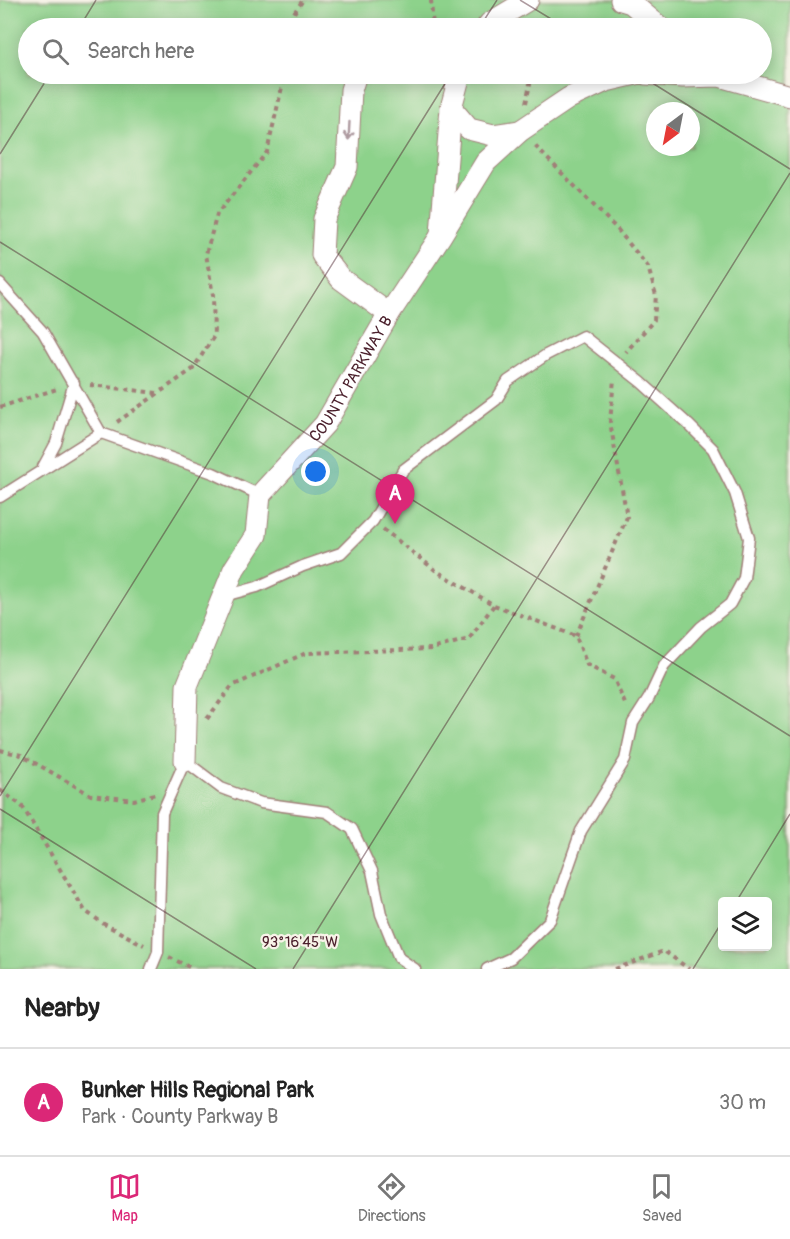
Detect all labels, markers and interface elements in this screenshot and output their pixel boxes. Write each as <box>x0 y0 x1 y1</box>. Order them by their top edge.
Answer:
search box <box>18 18 772 84</box>
icon: search <box>39 35 72 68</box>
text: Search here <box>87 37 194 65</box>
north arrow <box>646 102 700 156</box>
one-way arrow <box>343 121 354 141</box>
street label: COUNTY PARKWAY B <box>305 312 397 446</box>
your location <box>301 457 330 486</box>
pin: A <box>376 474 414 524</box>
map controls <box>718 897 772 951</box>
button: layers <box>718 897 772 951</box>
text: 93°16'45"W <box>262 933 338 952</box>
text: Nearby <box>24 992 100 1024</box>
text: Bunker Hills Regional Park <box>81 1076 314 1104</box>
text: A <box>37 1090 50 1115</box>
text: 30 m <box>719 1090 766 1115</box>
text: Park · County Parkway B <box>81 1104 278 1129</box>
tab: Map <box>108 1170 141 1226</box>
tab: Directions <box>358 1170 426 1226</box>
tab: Saved <box>642 1170 682 1226</box>

